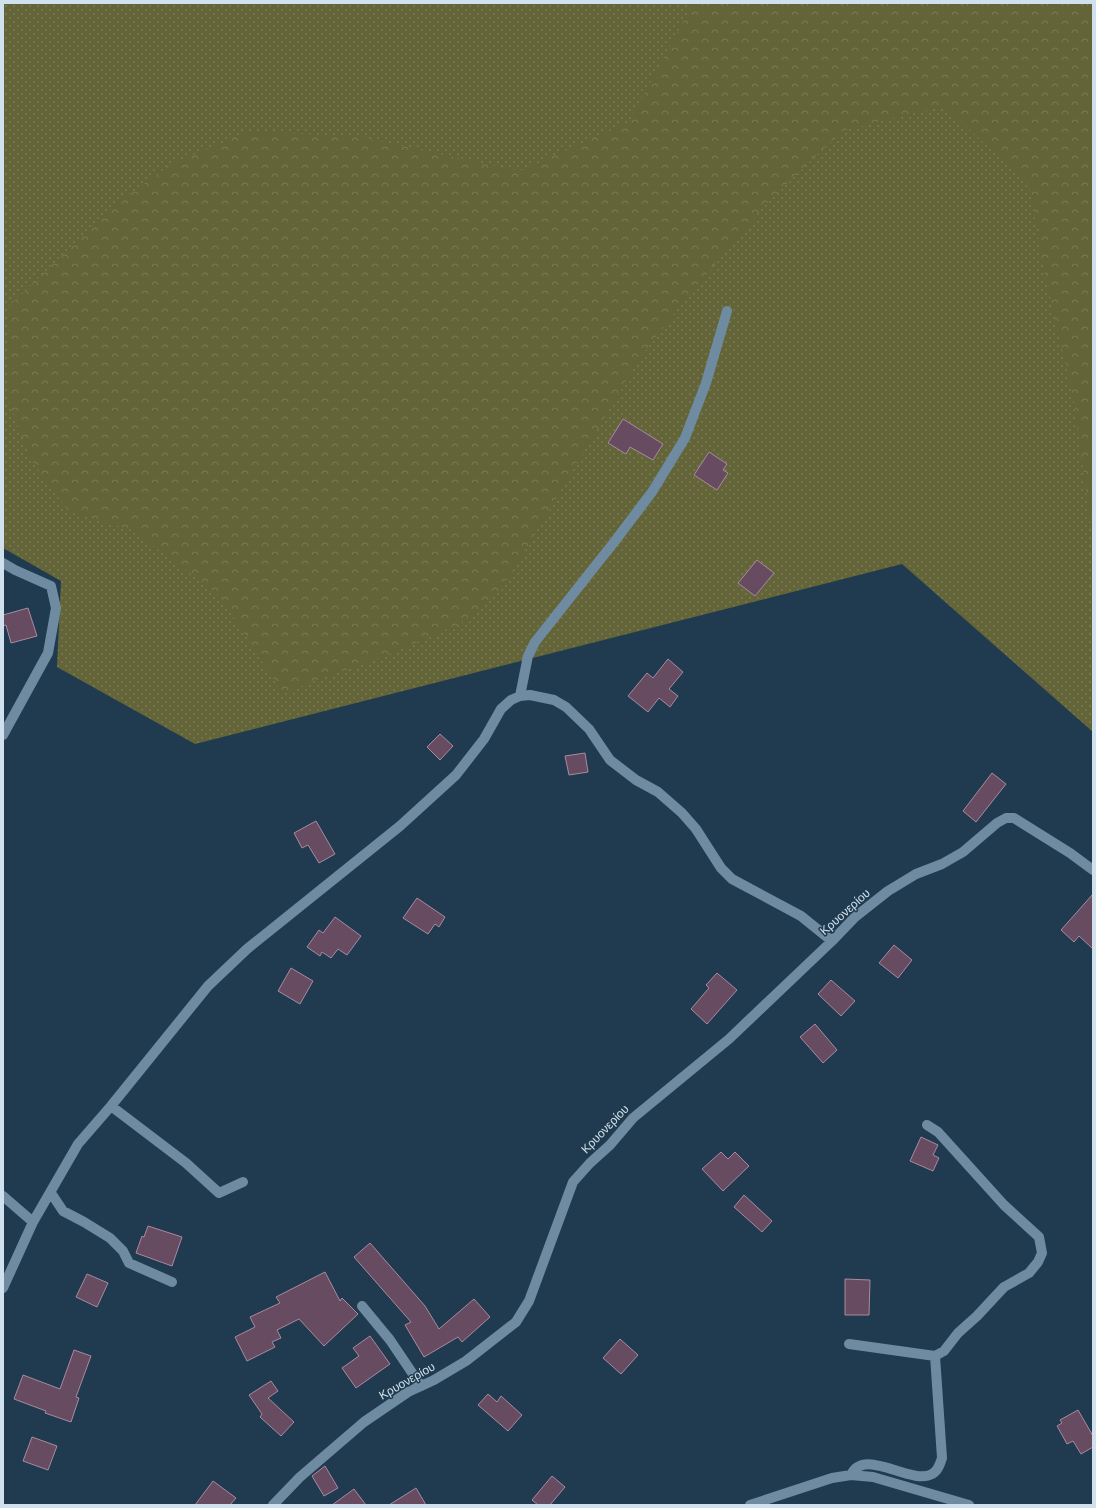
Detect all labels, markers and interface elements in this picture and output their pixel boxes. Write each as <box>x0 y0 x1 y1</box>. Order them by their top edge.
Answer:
street label: Κρυονερίου <box>817 886 873 938</box>
street label: Κρυονερίου <box>578 1102 632 1156</box>
street label: Κρυονερίου <box>377 1359 437 1403</box>

